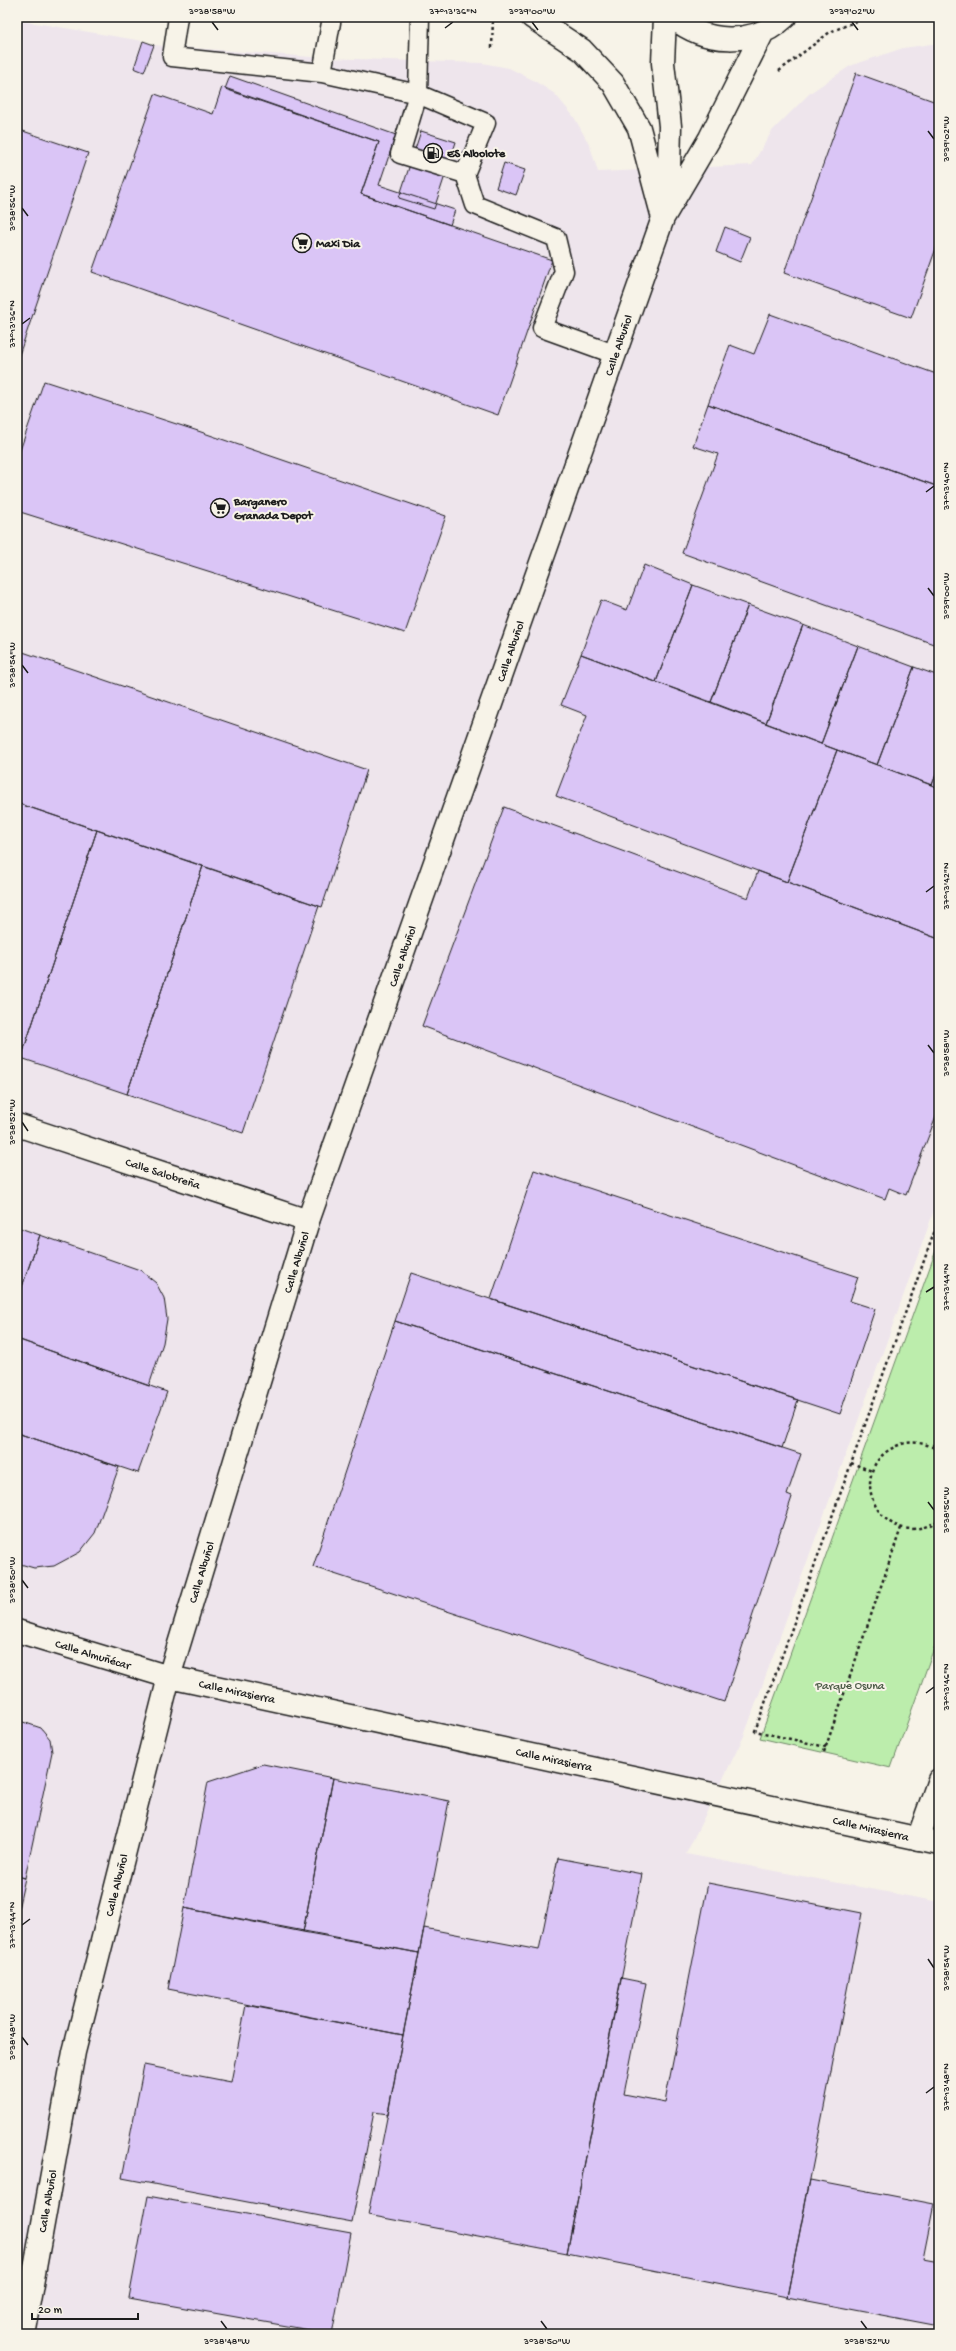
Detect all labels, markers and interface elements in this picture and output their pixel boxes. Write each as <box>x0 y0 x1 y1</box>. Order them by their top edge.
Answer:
text: 3°38'58"W <box>188 6 236 18</box>
text: 37°13'36"N <box>428 6 477 18</box>
text: 3°39'00"W <box>508 6 556 18</box>
text: 3°39'02"W <box>828 6 875 18</box>
text: 3°39'02"W <box>941 116 953 163</box>
fuel station icon: ES Albolote <box>422 142 444 164</box>
place label: ES Albolote <box>446 148 506 162</box>
text: 3°38'56"W <box>7 185 19 232</box>
supermarket icon: Maxi Dia <box>291 232 313 254</box>
place label: Maxi Dia <box>316 238 361 252</box>
text: 37°13'36"N <box>7 300 19 349</box>
street label: Calle Albuñol <box>603 313 637 378</box>
text: 37°13'40"N <box>941 462 953 511</box>
place label: Barganero Granada Depot <box>233 496 314 524</box>
supermarket icon: Barganero Granada Depot <box>209 497 231 519</box>
text: 3°39'00"W <box>941 572 953 620</box>
street label: Calle Albuñol <box>495 619 529 684</box>
text: 3°38'54"W <box>7 642 19 689</box>
text: 37°13'42"N <box>941 862 953 910</box>
street label: Calle Albuñol <box>387 924 421 989</box>
text: 3°38'58"W <box>941 1029 953 1077</box>
text: 3°38'52"W <box>7 1099 19 1146</box>
street label: Calle Salobreña <box>123 1156 202 1194</box>
street label: Calle Albuñol <box>282 1230 314 1295</box>
text: 37°13'44"N <box>941 1263 953 1311</box>
text: 3°38'56"W <box>941 1487 953 1534</box>
street label: Calle Albuñol <box>187 1540 219 1605</box>
text: 3°38'50"W <box>7 1556 19 1604</box>
street label: Calle Almuñécar <box>53 1638 134 1675</box>
text: 37°13'46"N <box>941 1663 953 1712</box>
street label: Calle Mirasierra <box>197 1678 276 1708</box>
park label: Parque Osuna <box>814 1680 885 1694</box>
street label: Calle Mirasierra <box>514 1746 593 1776</box>
street label: Calle Mirasierra <box>831 1814 910 1846</box>
street label: Calle Albuñol <box>103 1853 133 1918</box>
text: 37°13'44"N <box>7 1901 19 1949</box>
text: 3°38'54"W <box>941 1945 953 1992</box>
text: 3°38'48"W <box>7 2014 19 2061</box>
text: 37°13'48"N <box>941 2063 953 2112</box>
street label: Calle Albuñol <box>37 2168 61 2234</box>
scale bar <box>32 2295 138 2321</box>
text: 20 m <box>38 2304 63 2318</box>
text: 3°38'48"W <box>203 2336 250 2348</box>
text: 3°38'50"W <box>523 2336 571 2348</box>
text: 3°38'52"W <box>843 2336 890 2348</box>

